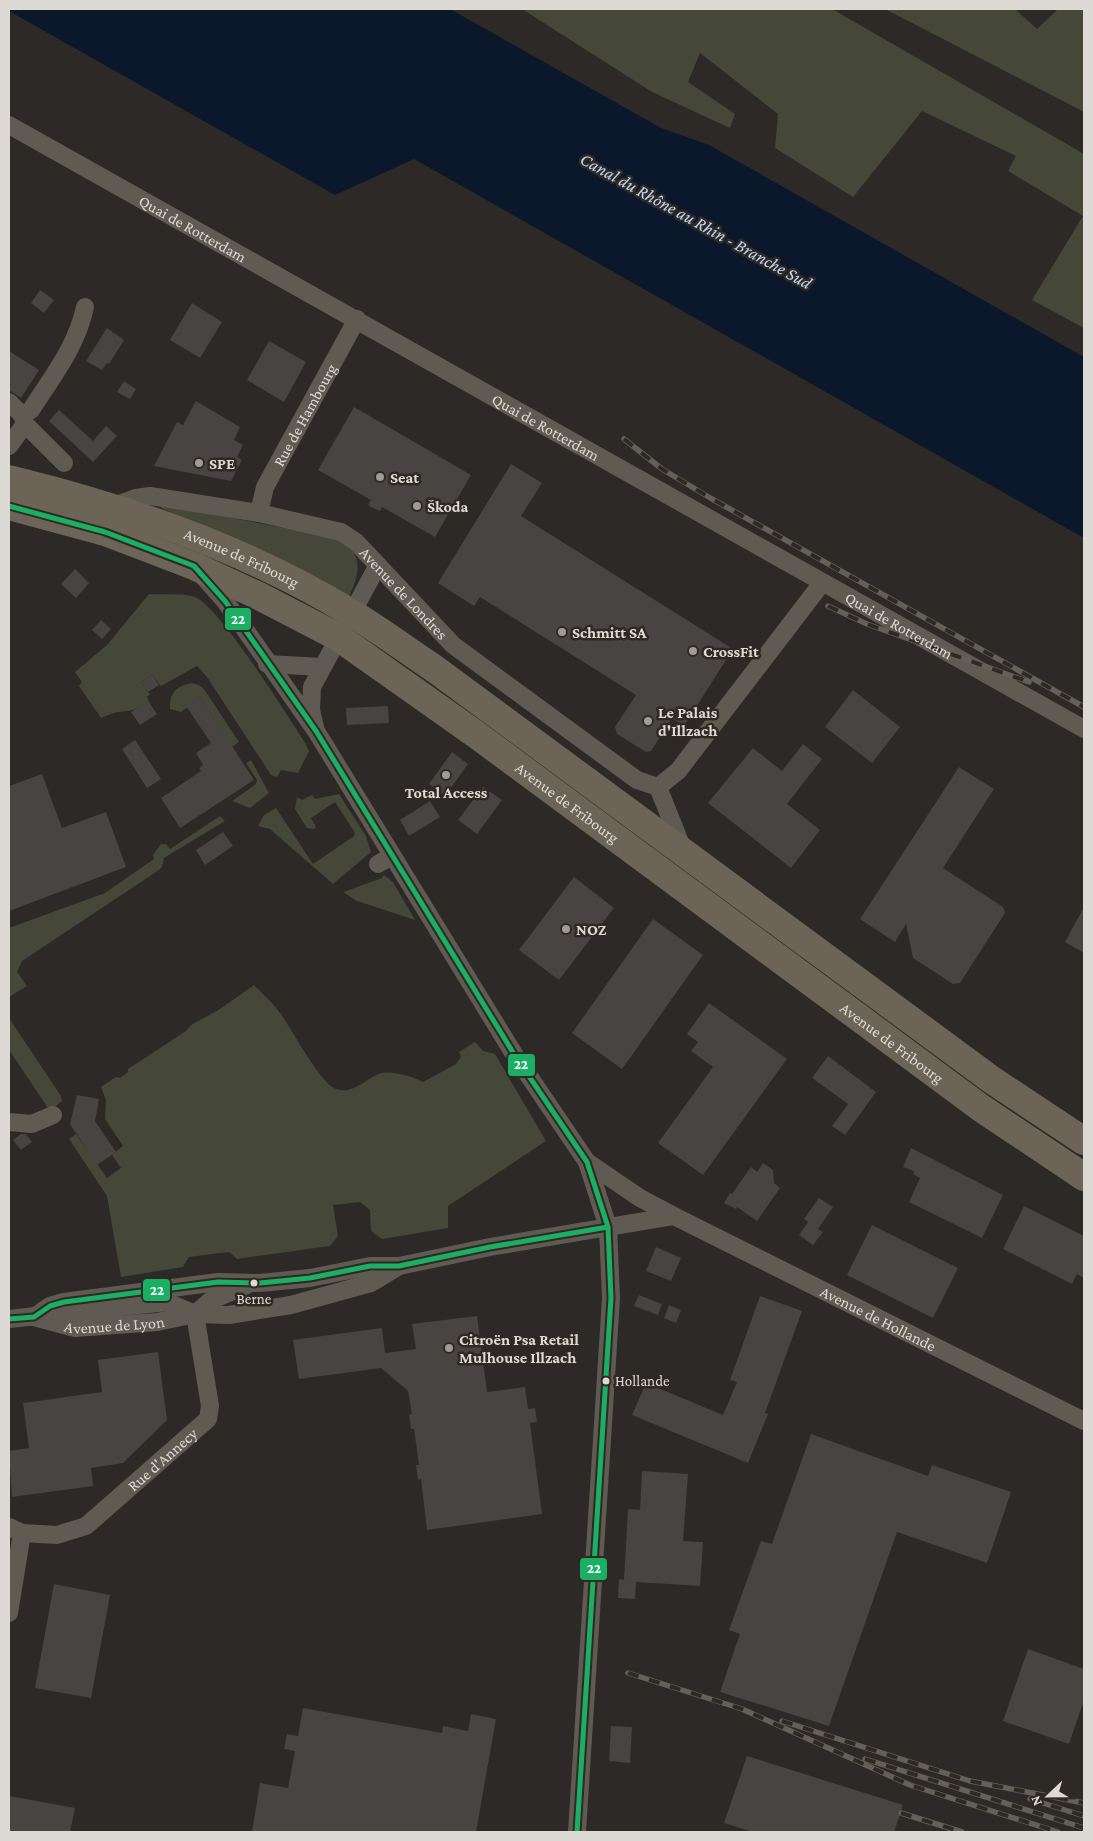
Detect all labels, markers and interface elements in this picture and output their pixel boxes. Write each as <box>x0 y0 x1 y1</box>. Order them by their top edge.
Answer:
water label: Canal du Rhône au Rhin - Branche Sud <box>577 149 816 293</box>
street label: Quai de Rotterdam <box>136 191 250 265</box>
street label: Rue de Hambourg <box>270 360 340 469</box>
street label: Quai de Rotterdam <box>489 390 603 464</box>
place label: SPE <box>209 455 235 472</box>
marker: SPE <box>193 457 205 469</box>
place label: Seat <box>390 469 419 486</box>
marker: Seat <box>374 471 386 483</box>
place label: Škoda <box>427 498 469 515</box>
marker: Škoda <box>411 500 423 512</box>
street label: Avenue de Fribourg <box>182 525 302 592</box>
street label: Avenue de Londres <box>357 543 451 642</box>
street label: Quai de Rotterdam <box>842 588 956 662</box>
line badge: 22 <box>224 607 252 631</box>
text: 22 <box>231 611 245 627</box>
place label: Schmitt SA <box>572 624 647 641</box>
marker: Schmitt SA <box>556 626 568 638</box>
place label: CrossFit <box>703 643 759 660</box>
marker: CrossFit <box>687 645 699 657</box>
place label: Le Palais d'Illzach <box>658 704 718 739</box>
marker: Le Palais d'Illzach <box>642 715 654 727</box>
street label: Avenue de Fribourg <box>513 758 623 847</box>
marker: Total Access <box>440 769 452 781</box>
place label: Total Access <box>405 784 488 801</box>
place label: NOZ <box>576 921 607 938</box>
marker: NOZ <box>560 923 572 935</box>
street label: Avenue de Fribourg <box>837 999 947 1087</box>
line badge: 22 <box>507 1053 536 1077</box>
text: 22 <box>514 1056 528 1072</box>
line badge: 22 <box>142 1278 171 1302</box>
marker: Berne <box>249 1278 259 1288</box>
text: 22 <box>150 1282 164 1298</box>
street label: Avenue de Hollande <box>818 1282 939 1354</box>
place label: Berne <box>237 1291 272 1307</box>
street label: Avenue de Lyon <box>63 1312 166 1337</box>
place label: Citroën Psa Retail Mulhouse Illzach <box>459 1331 579 1366</box>
marker: Citroën Psa Retail Mulhouse Illzach <box>443 1342 455 1354</box>
place label: Hollande <box>615 1373 670 1389</box>
marker: Hollande <box>601 1376 611 1386</box>
street label: Rue d'Annecy <box>124 1424 201 1494</box>
line badge: 22 <box>579 1557 608 1581</box>
text: 22 <box>587 1560 601 1576</box>
north arrow <box>1023 1771 1073 1821</box>
text: N <box>1027 1793 1045 1808</box>

